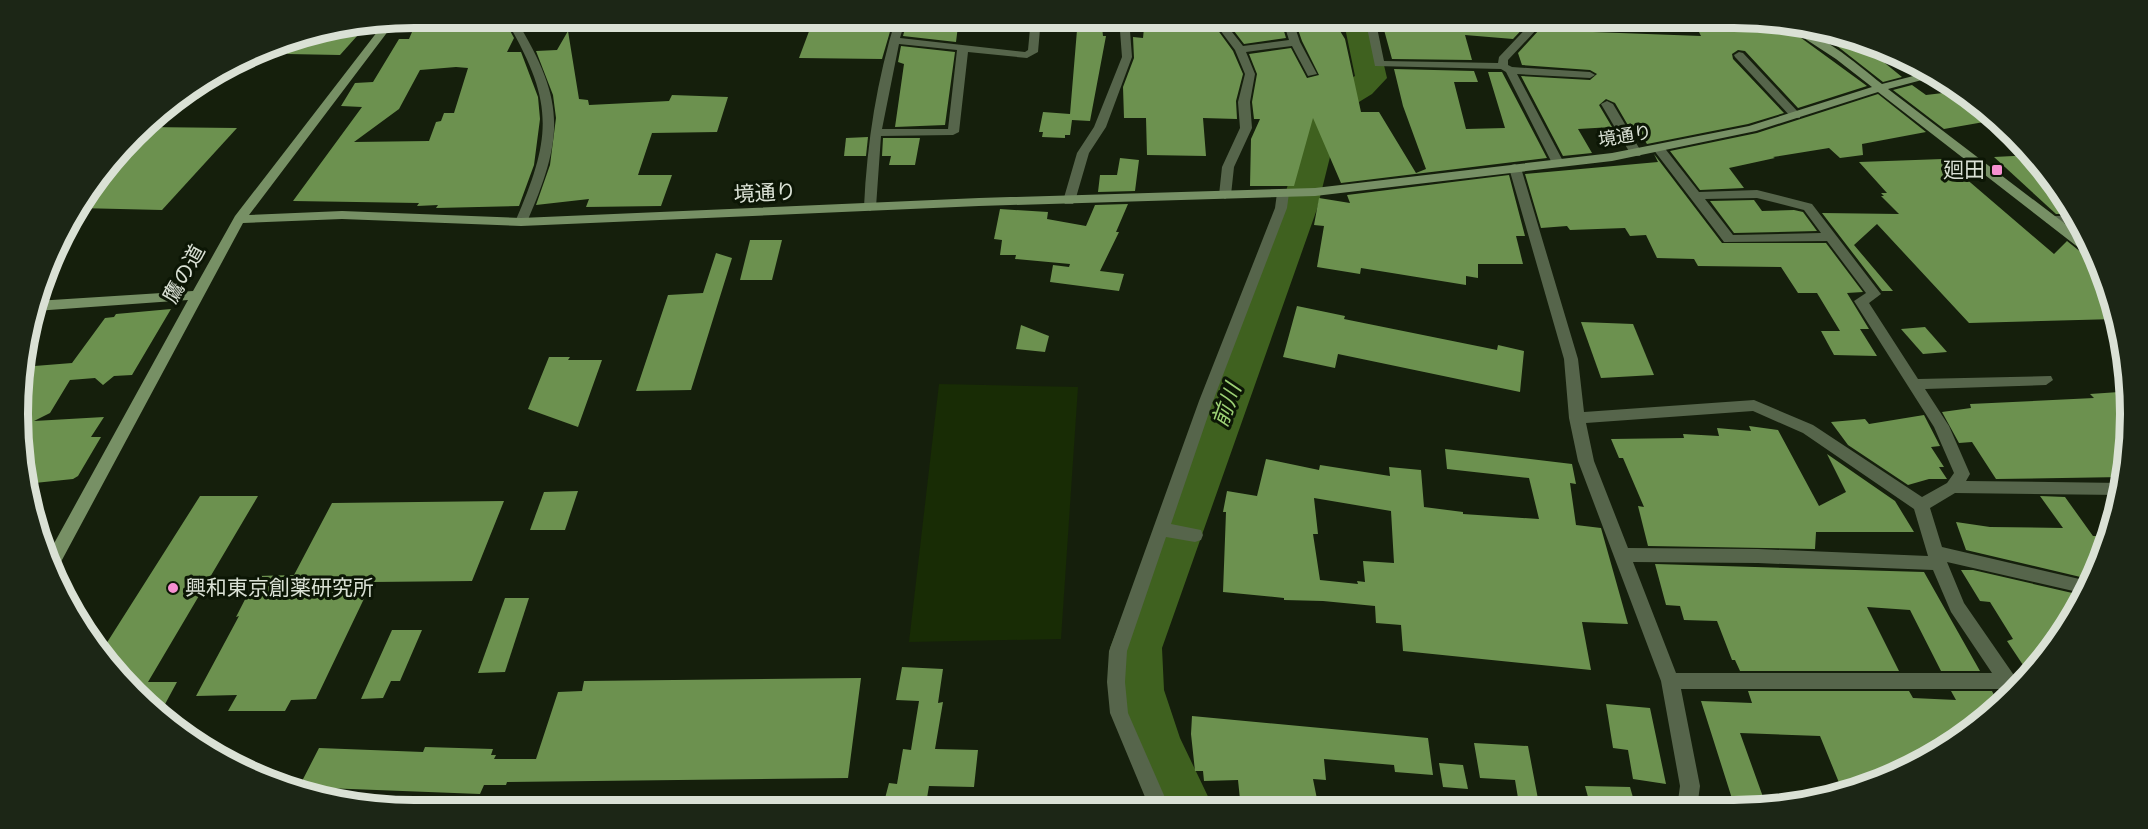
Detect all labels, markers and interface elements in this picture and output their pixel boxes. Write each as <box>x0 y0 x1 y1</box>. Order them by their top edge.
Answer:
street label: 境通り <box>1597 122 1653 150</box>
place label: 廻田 <box>1943 158 1985 182</box>
marker: 廻田 <box>1990 163 2004 177</box>
street label: 境通り <box>733 179 797 207</box>
street label: 鷹の道 <box>158 241 210 307</box>
water label: 前川 <box>1207 378 1246 430</box>
place label: 興和東京創薬研究所 <box>185 576 374 600</box>
marker: 興和東京創薬研究所 <box>166 581 180 595</box>

